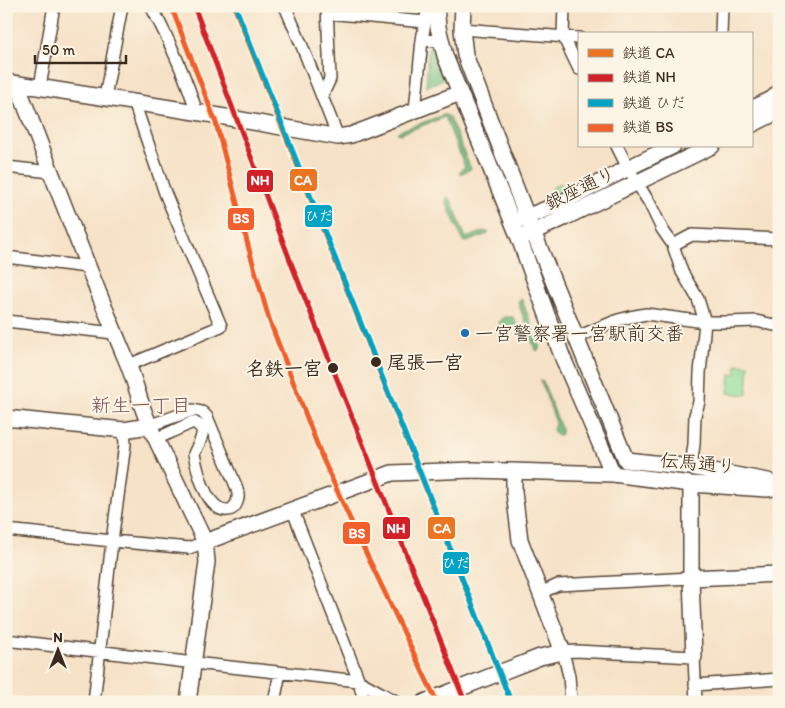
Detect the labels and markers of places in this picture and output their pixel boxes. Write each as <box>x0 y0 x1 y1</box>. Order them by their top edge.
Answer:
place label: 一宮警察署一宮駅前交番 <box>475 322 684 345</box>
marker: 一宮警察署一宮駅前交番 <box>459 327 471 339</box>
place label: 尾張一宮 <box>387 351 463 374</box>
marker: 尾張一宮 <box>369 355 383 369</box>
place label: 名鉄一宮 <box>246 357 322 380</box>
marker: 名鉄一宮 <box>326 361 340 375</box>

